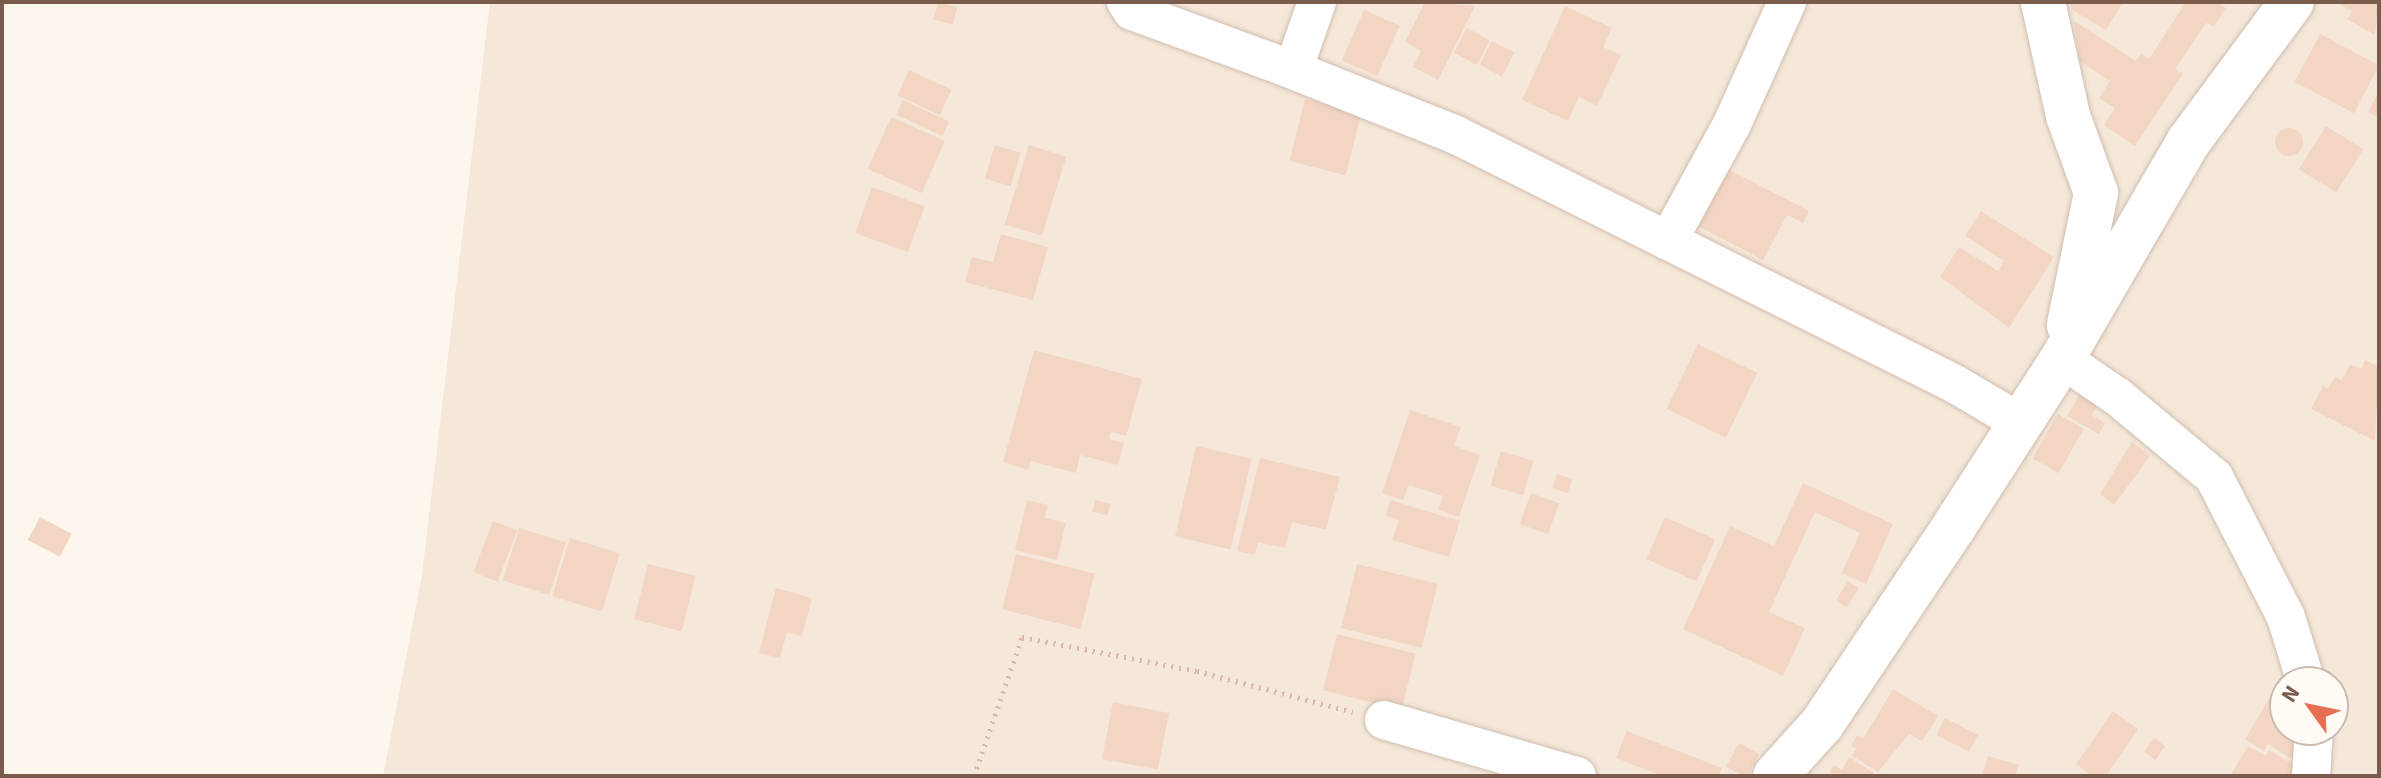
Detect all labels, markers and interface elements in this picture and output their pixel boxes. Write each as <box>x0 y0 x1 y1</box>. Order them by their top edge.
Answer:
north arrow <box>2269 666 2349 746</box>
text: N <box>2273 679 2308 709</box>

